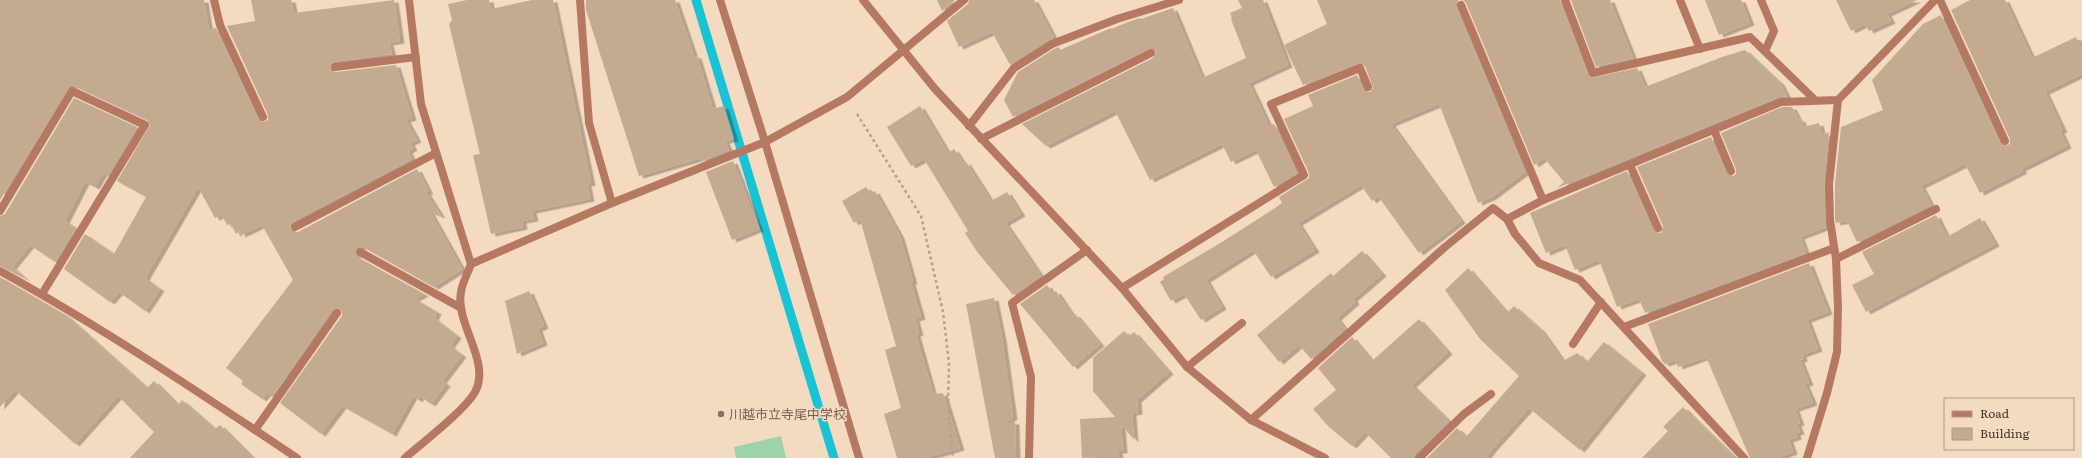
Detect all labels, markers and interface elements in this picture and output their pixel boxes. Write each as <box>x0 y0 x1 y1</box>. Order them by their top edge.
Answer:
legend <box>1944 398 2074 450</box>
place label: 川越市立寺尾中学校 <box>729 404 846 423</box>
text: Road <box>1980 404 2010 422</box>
marker: 川越市立寺尾中学校 <box>716 409 726 419</box>
text: Building <box>1980 424 2030 442</box>

